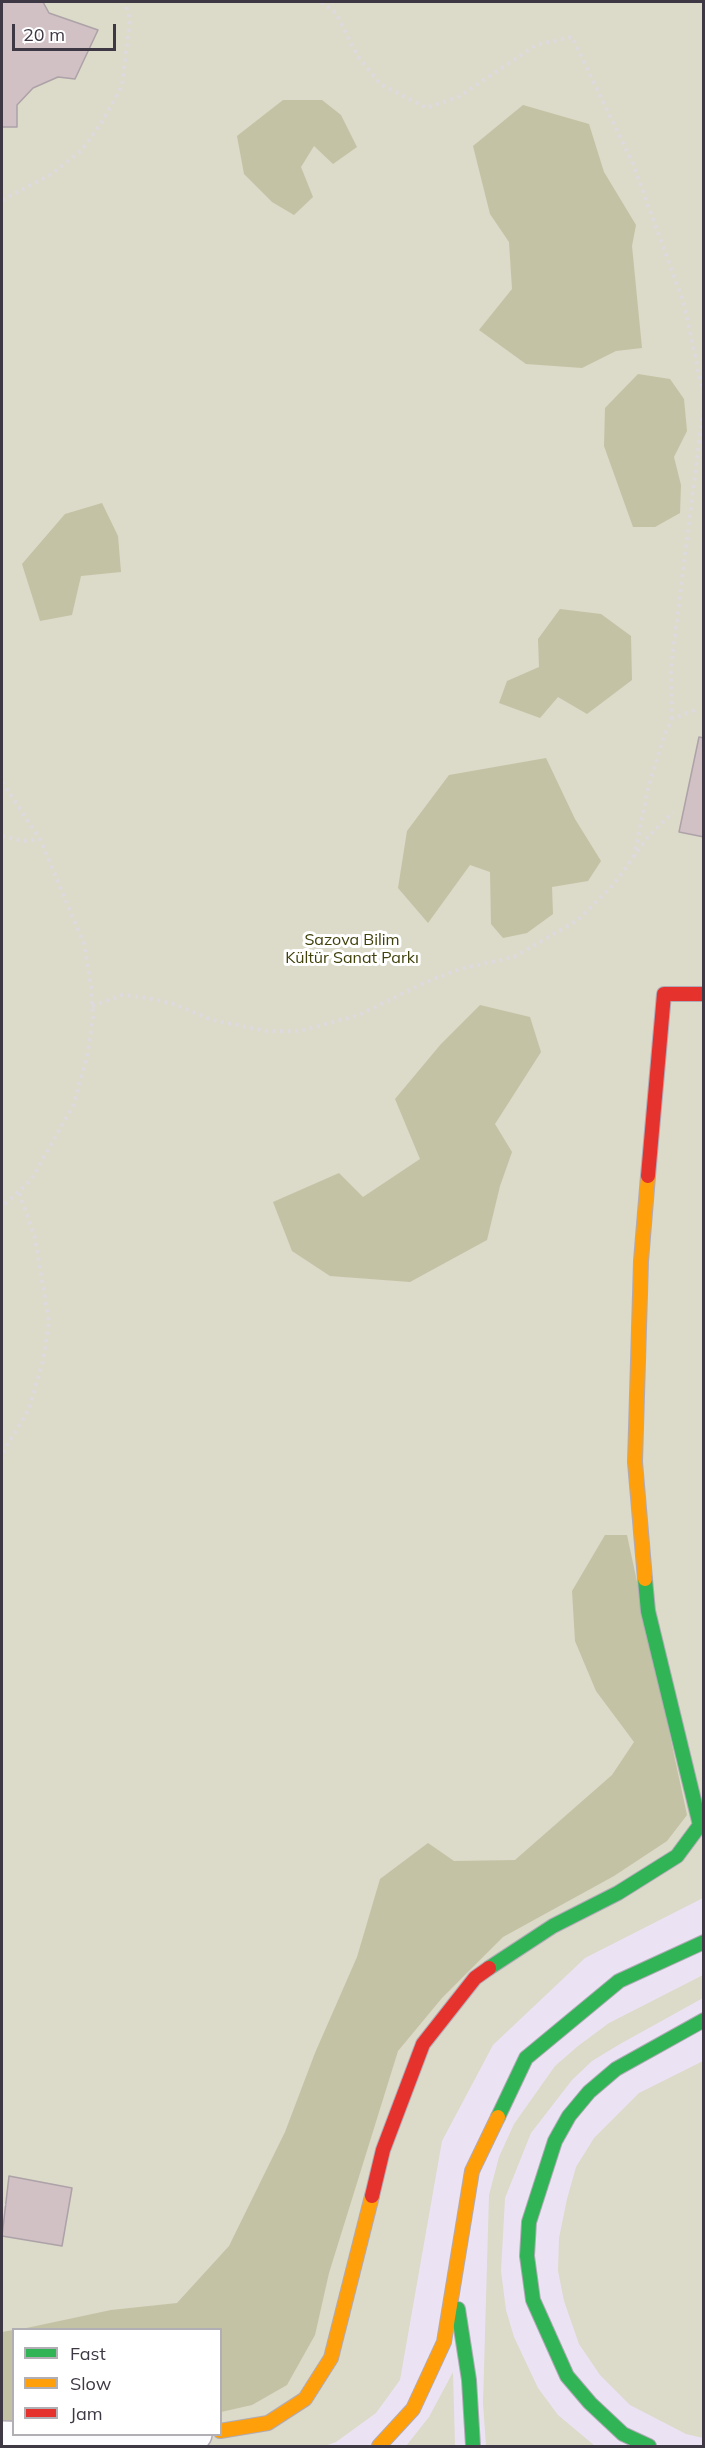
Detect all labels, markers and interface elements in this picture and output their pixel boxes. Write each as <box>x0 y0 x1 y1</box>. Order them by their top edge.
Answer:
scale bar <box>15 12 118 50</box>
text: 20 m <box>23 23 65 46</box>
park label: Sazova Bilim Kültür Sanat Parkı <box>285 930 419 968</box>
legend <box>12 2328 222 2436</box>
text: Fast <box>70 2342 106 2365</box>
text: Slow <box>70 2372 111 2395</box>
text: Jam <box>70 2402 103 2425</box>

